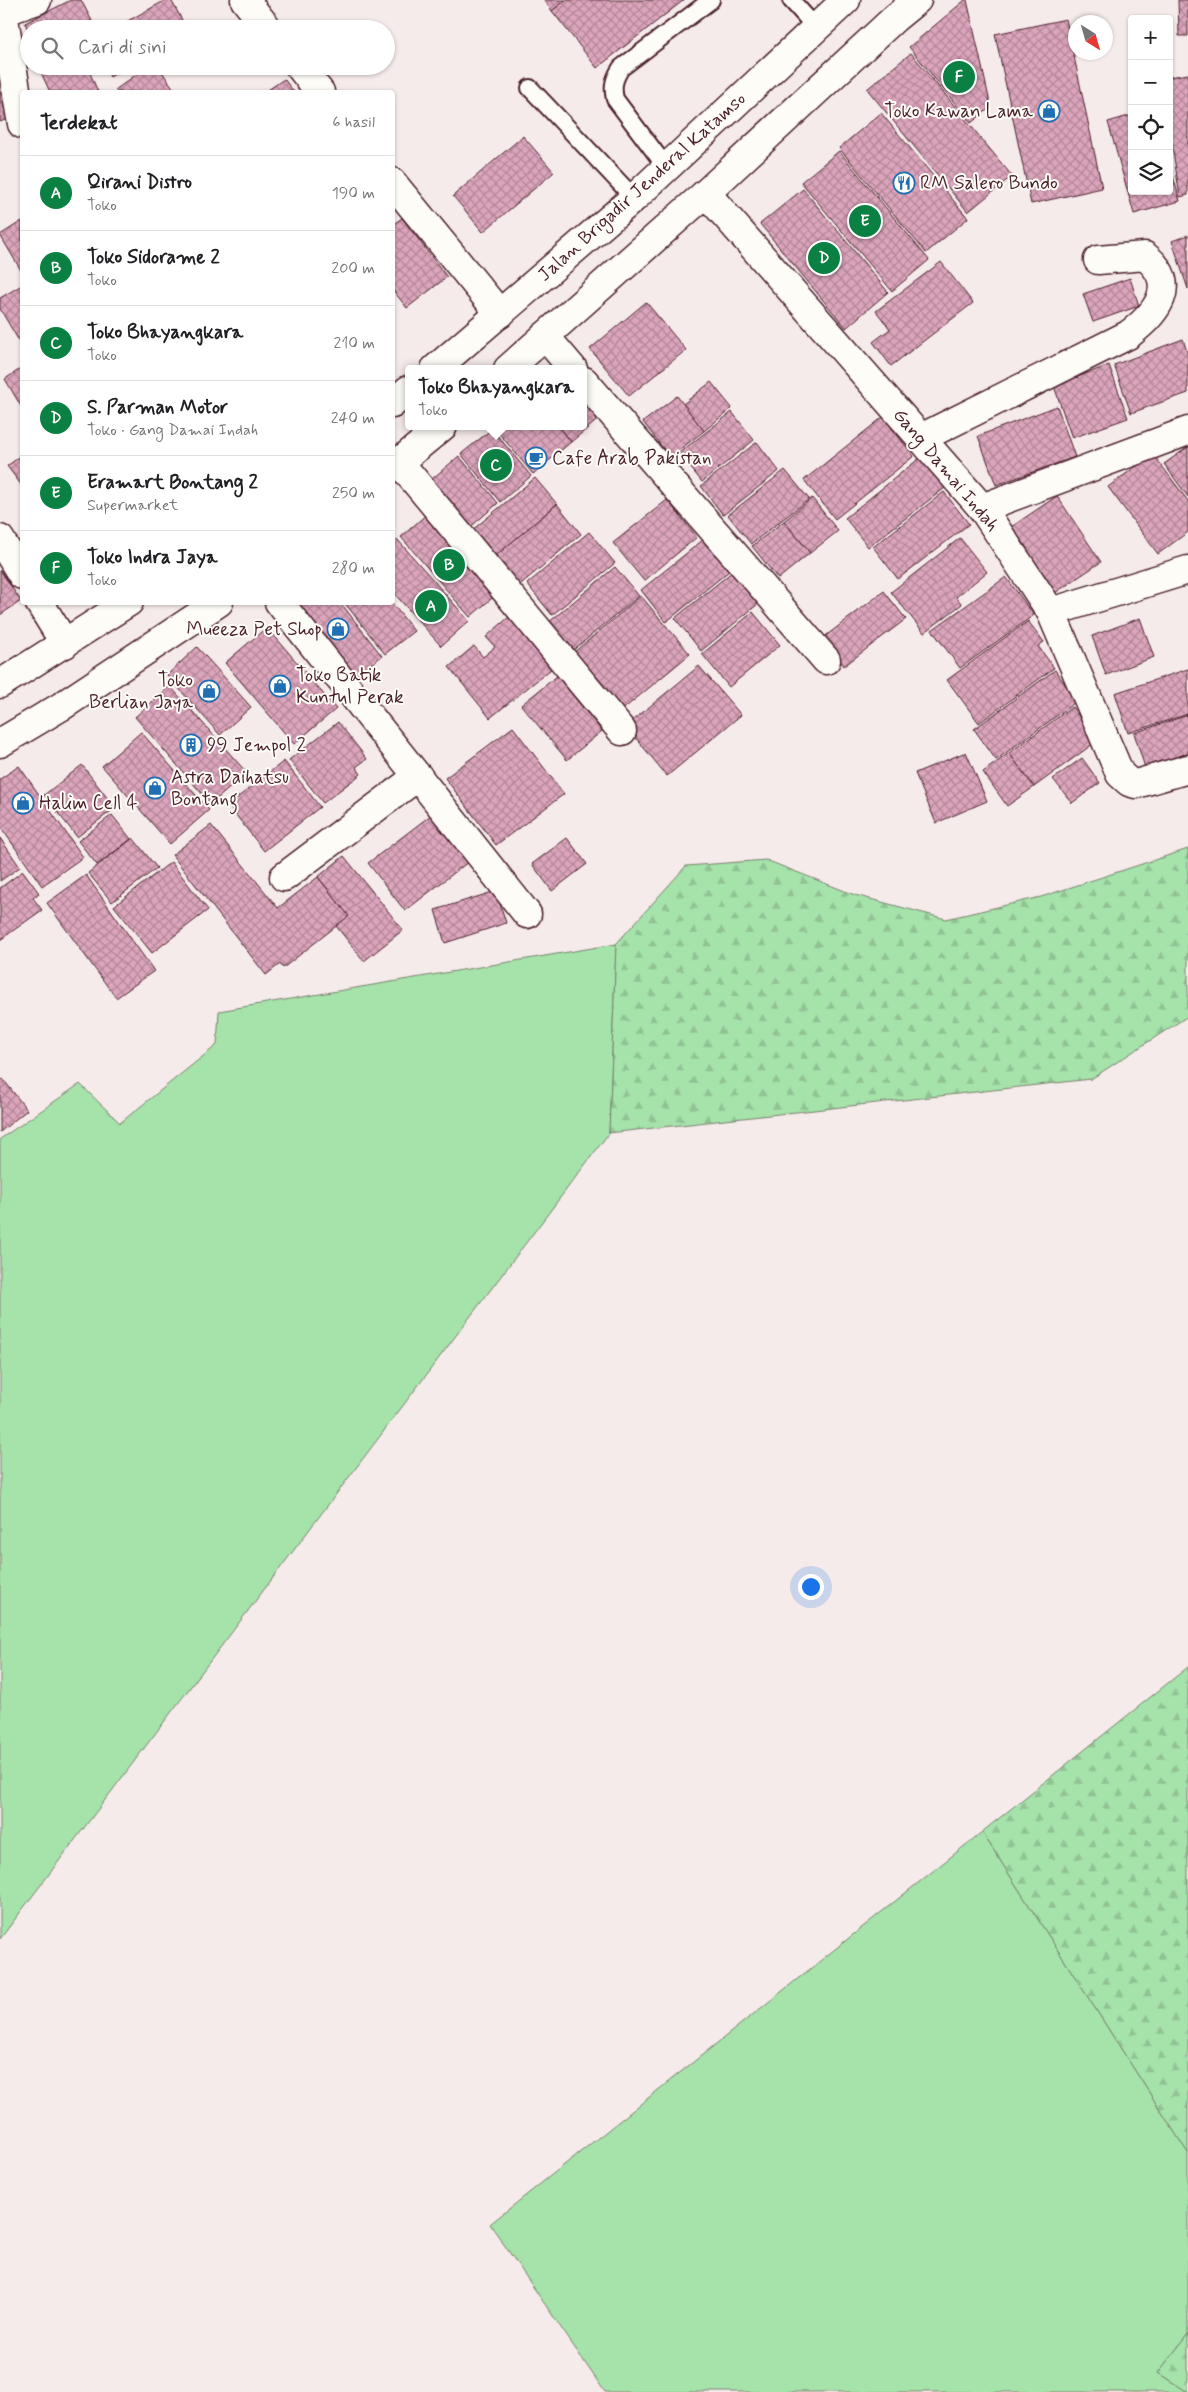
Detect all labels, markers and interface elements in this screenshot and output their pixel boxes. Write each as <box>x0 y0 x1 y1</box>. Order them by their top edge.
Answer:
north arrow <box>1068 15 1113 60</box>
map controls <box>1128 15 1173 195</box>
button: + <box>1128 15 1173 60</box>
search box <box>20 20 395 75</box>
icon: search <box>38 34 66 62</box>
text: Cari di sini <box>78 35 166 60</box>
pin: F <box>943 58 975 96</box>
button: − <box>1128 60 1173 105</box>
street label: Jalan Brigadir Jenderal Katamso <box>533 87 753 289</box>
place label: Toko Kawan Lama <box>884 99 1034 124</box>
shop icon: Toko Kawan Lama <box>1037 99 1061 123</box>
button: locate <box>1128 105 1173 150</box>
text: Terdekat <box>40 109 118 137</box>
text: 6 hasil <box>332 112 375 133</box>
button: layers <box>1128 150 1173 195</box>
text: Qirani Distro <box>87 170 192 195</box>
restaurant icon: RM Salero Bundo <box>892 171 916 195</box>
place label: RM Salero Bundo <box>920 171 1058 196</box>
text: A <box>51 183 61 204</box>
text: 190 m <box>332 183 375 204</box>
text: Toko <box>87 195 117 216</box>
pin: E <box>849 202 881 240</box>
pin: D <box>808 239 840 277</box>
text: Toko Sidorame 2 <box>87 245 220 270</box>
text: B <box>51 258 61 279</box>
text: 200 m <box>331 258 375 279</box>
text: Toko <box>87 270 117 291</box>
text: Toko Bhayangkara <box>87 320 243 345</box>
text: C <box>50 333 62 354</box>
text: 210 m <box>334 333 375 354</box>
text: Toko <box>87 345 117 366</box>
popup <box>405 365 587 430</box>
text: Toko Bhayangkara <box>418 375 574 400</box>
text: S. Parman Motor <box>87 395 228 420</box>
text: Toko <box>418 400 448 421</box>
street label: Gang Damai Indah <box>886 403 1005 538</box>
text: D <box>50 408 62 429</box>
text: 240 m <box>331 408 375 429</box>
text: Toko · Gang Damai Indah <box>87 420 258 441</box>
pin: C <box>480 446 512 484</box>
cafe icon: Cafe Arab Pakistan <box>524 446 548 470</box>
place label: Cafe Arab Pakistan <box>552 446 712 471</box>
text: Eramart Bontang 2 <box>87 470 258 495</box>
text: E <box>51 483 61 504</box>
text: 250 m <box>332 483 375 504</box>
text: Supermarket <box>87 495 178 516</box>
text: Toko Indra Jaya <box>87 545 217 570</box>
pin: B <box>433 546 465 584</box>
text: F <box>52 558 60 579</box>
text: 280 m <box>332 558 375 579</box>
text: Toko <box>87 570 117 591</box>
pin: A <box>415 587 447 625</box>
place label: Mueeza Pet Shop <box>187 617 322 642</box>
shop icon: Mueeza Pet Shop <box>326 617 350 641</box>
place label: Toko Batik Kuntul Perak <box>296 663 404 710</box>
place label: Toko Berlian Jaya <box>89 668 194 715</box>
shop icon: Toko Batik Kuntul Perak <box>268 674 292 698</box>
shop icon: Toko Berlian Jaya <box>197 679 221 703</box>
building icon: 99 Jempol 2 <box>179 733 203 757</box>
place label: 99 Jempol 2 <box>207 733 306 758</box>
place label: Astra Daihatsu Bontang <box>171 765 289 815</box>
shop icon: Astra Daihatsu Bontang <box>143 776 167 800</box>
shop icon: Halim Cell 4 <box>11 791 35 815</box>
place label: Halim Cell 4 <box>39 791 138 816</box>
your location <box>798 1574 824 1600</box>

